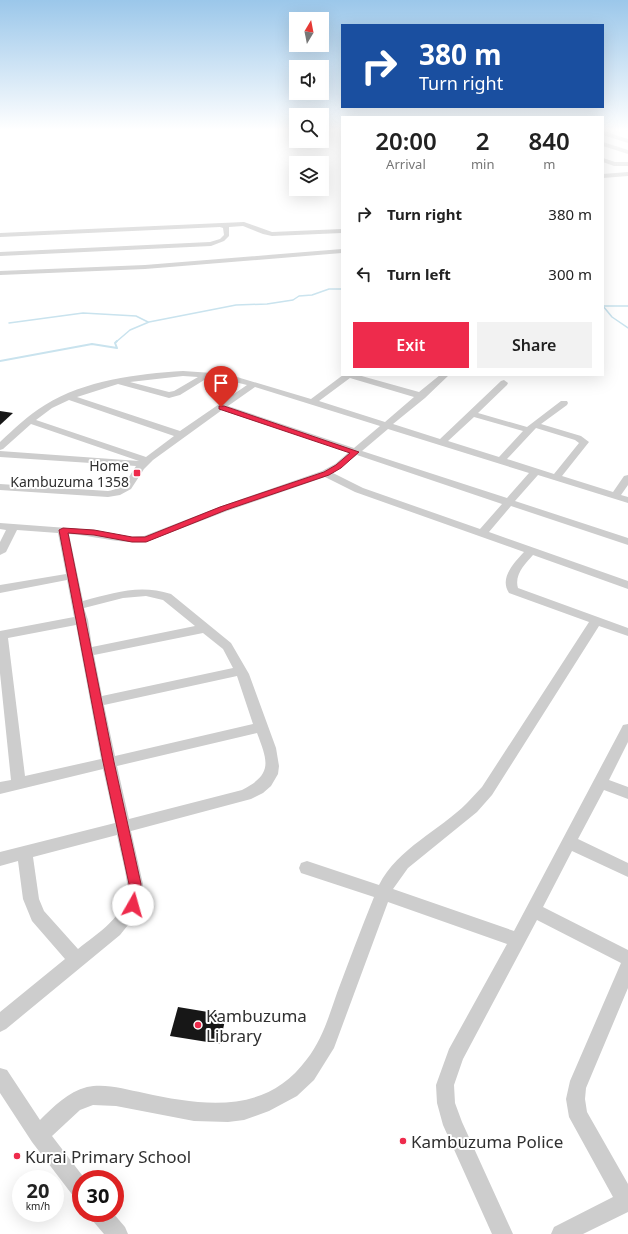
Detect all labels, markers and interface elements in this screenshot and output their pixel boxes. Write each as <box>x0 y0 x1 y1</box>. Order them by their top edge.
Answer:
north arrow <box>289 12 329 52</box>
map controls <box>289 12 329 196</box>
text: 380 m <box>419 35 502 73</box>
icon: right <box>353 40 405 92</box>
button: sound <box>289 60 329 100</box>
text: Turn right <box>419 71 503 95</box>
button: search <box>289 108 329 148</box>
text: 20:00 <box>375 124 437 157</box>
text: 2 <box>476 124 490 157</box>
text: 840 <box>529 124 570 157</box>
text: Arrival <box>386 155 426 173</box>
text: min <box>471 155 494 173</box>
text: m <box>543 155 555 173</box>
button: layers <box>289 156 329 196</box>
icon: right <box>353 203 375 225</box>
text: Turn right <box>387 204 462 224</box>
text: 380 m <box>548 204 592 224</box>
icon: left <box>353 263 375 285</box>
text: Turn left <box>387 264 451 284</box>
text: 300 m <box>548 264 592 284</box>
button: Exit <box>353 322 469 368</box>
button: Share <box>477 322 592 368</box>
pin <box>204 366 238 407</box>
icon: arrive <box>210 372 232 394</box>
place label: Home Kambuzuma 1358 <box>10 456 129 491</box>
marker: Home Kambuzuma 1358 <box>132 468 142 478</box>
position arrow <box>112 884 154 926</box>
place label: Kambuzuma Library <box>206 1004 307 1047</box>
marker: Kambuzuma Library <box>193 1020 203 1030</box>
place label: Kambuzuma Police <box>411 1130 563 1153</box>
marker: Kambuzuma Police <box>398 1136 408 1146</box>
place label: Kurai Primary School <box>25 1145 191 1168</box>
marker: Kurai Primary School <box>12 1151 22 1161</box>
speed limit sign: 30 <box>72 1170 124 1222</box>
text: 20 <box>27 1177 49 1204</box>
text: km/h <box>26 1199 50 1213</box>

